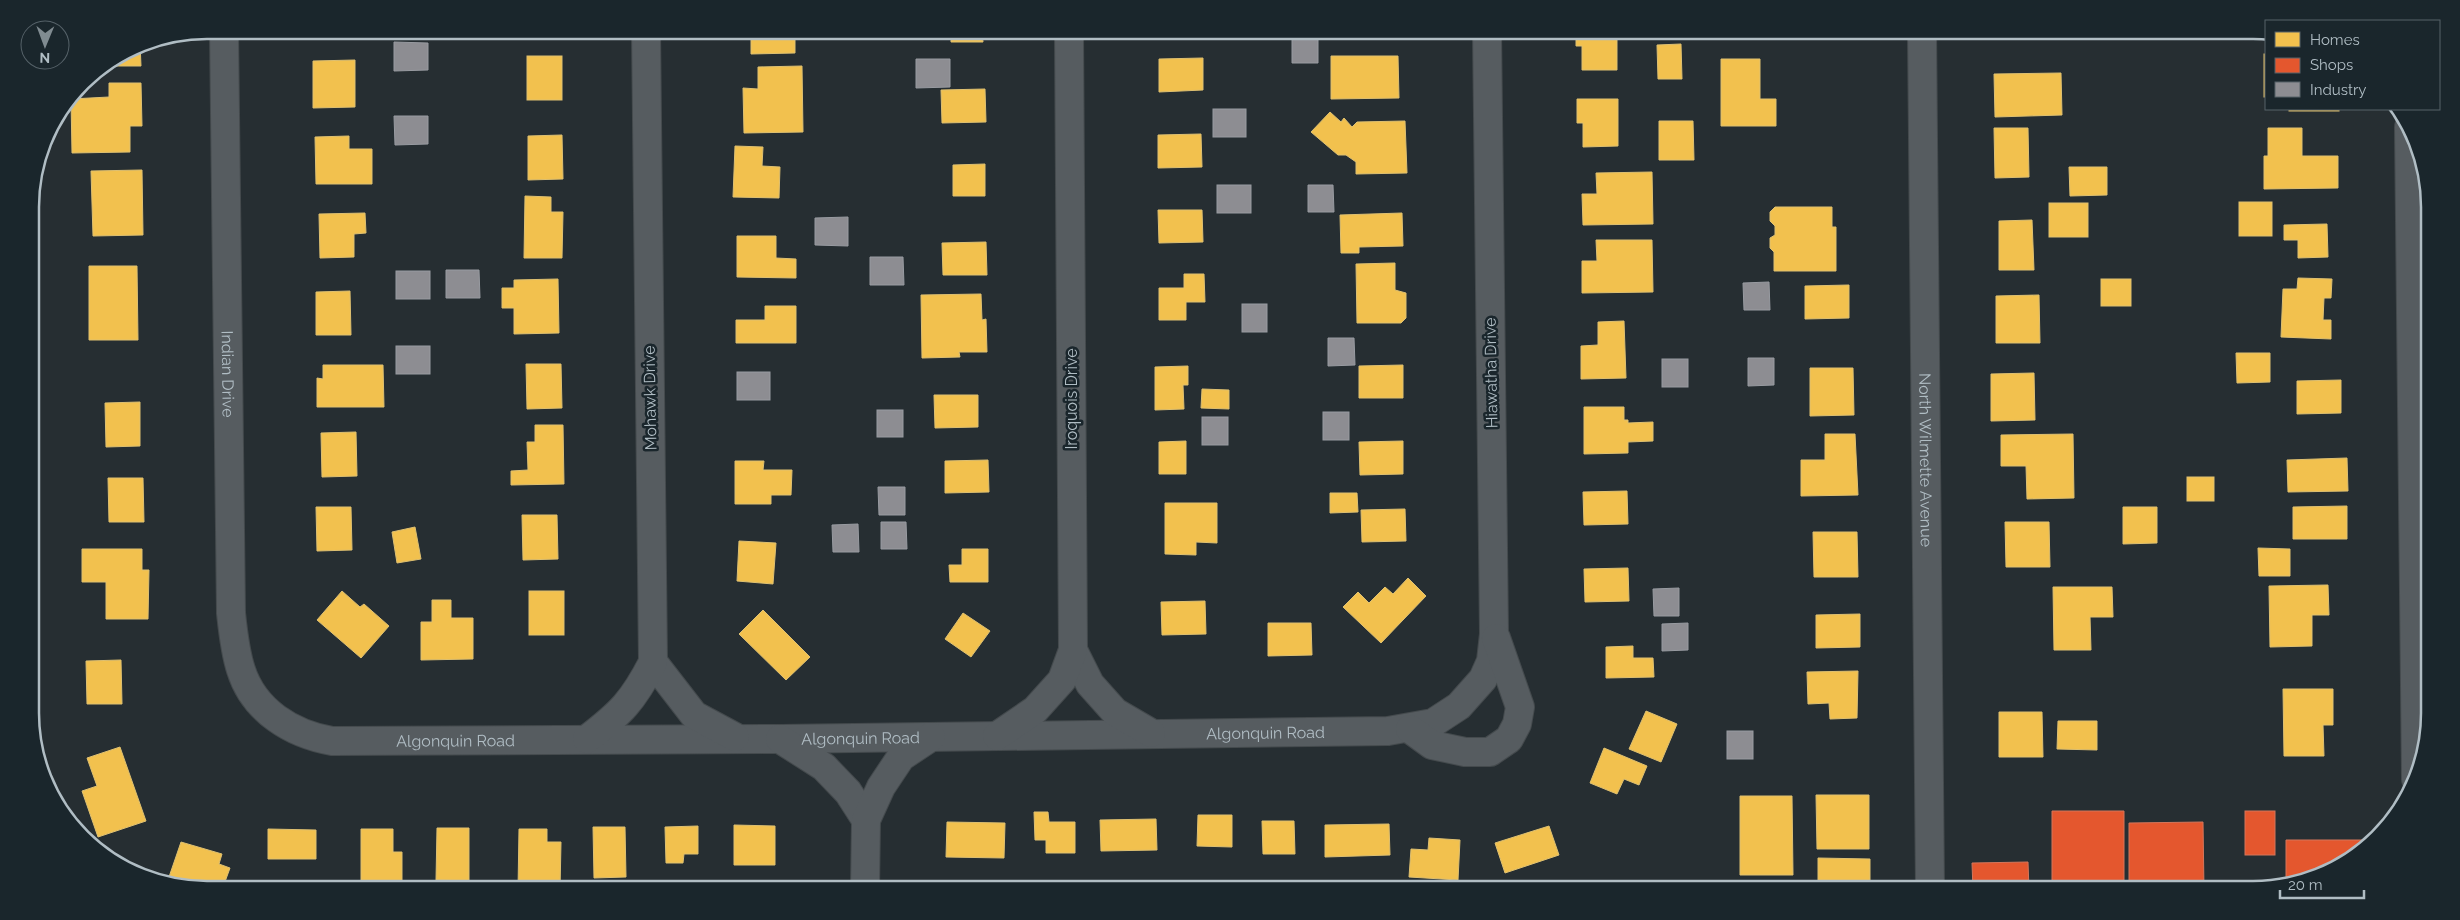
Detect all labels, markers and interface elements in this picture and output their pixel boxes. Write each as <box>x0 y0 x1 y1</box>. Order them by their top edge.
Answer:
north arrow <box>20 20 70 70</box>
legend <box>2265 20 2440 110</box>
text: Homes <box>2310 31 2360 49</box>
text: N <box>39 50 50 66</box>
text: Shops <box>2310 56 2353 74</box>
text: Industry <box>2310 81 2366 99</box>
street label: Hiawatha Drive <box>1481 317 1501 429</box>
street label: Indian Drive <box>218 330 238 418</box>
street label: Mohawk Drive <box>640 345 660 451</box>
street label: Iroquois Drive <box>1062 348 1081 450</box>
street label: North Wilmette Avenue <box>1916 373 1936 547</box>
street label: Algonquin Road <box>1206 722 1325 743</box>
street label: Algonquin Road <box>801 728 920 748</box>
street label: Algonquin Road <box>396 731 515 750</box>
scale bar <box>2280 868 2364 900</box>
text: 20 m <box>2288 876 2323 894</box>

